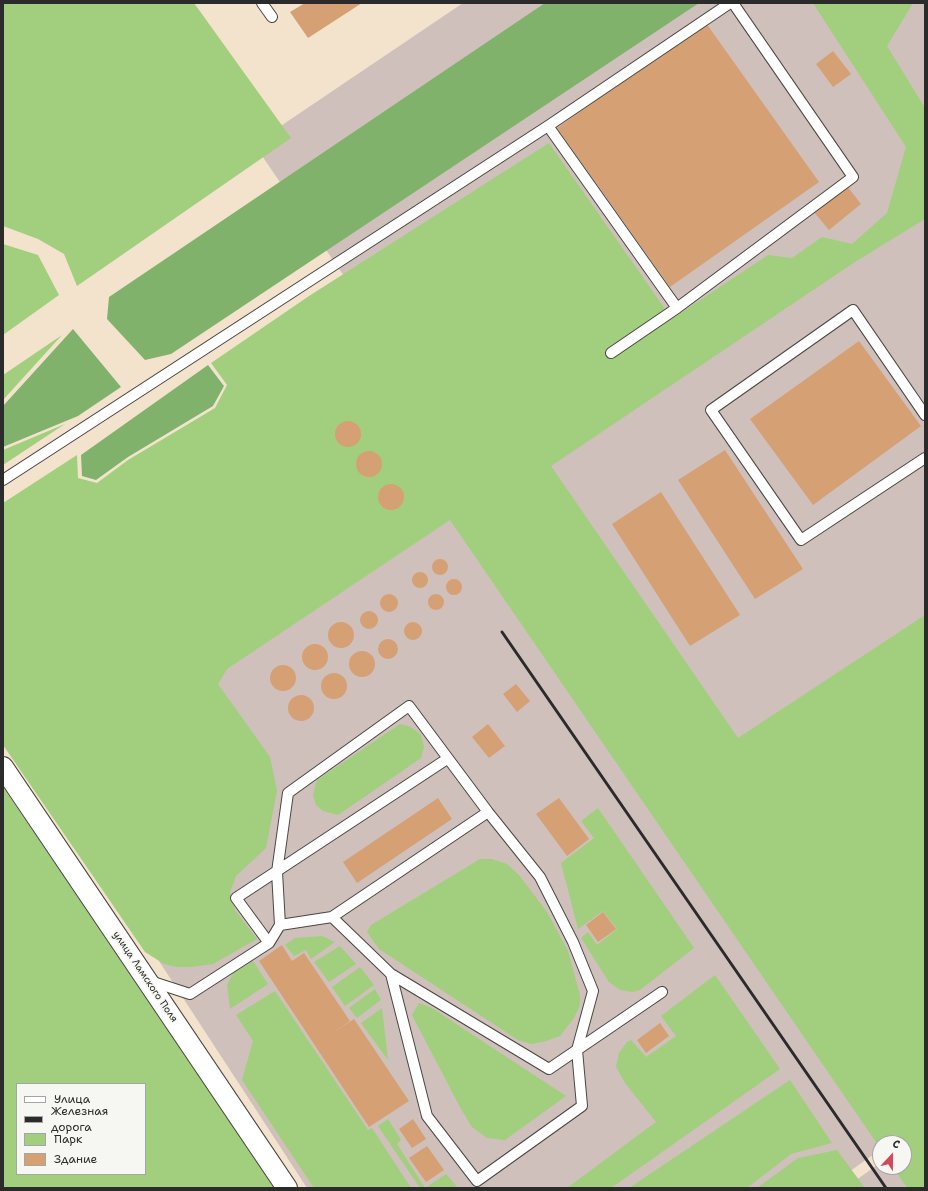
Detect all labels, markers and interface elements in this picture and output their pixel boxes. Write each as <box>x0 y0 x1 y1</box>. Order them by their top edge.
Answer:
street label: улица Ламского Поля <box>110 929 180 1025</box>
legend <box>16 1083 146 1175</box>
text: Улица <box>54 1091 90 1107</box>
text: Железная дорога <box>51 1103 108 1135</box>
text: Парк <box>54 1131 82 1147</box>
north arrow <box>872 1135 912 1175</box>
text: С <box>890 1136 902 1153</box>
text: Здание <box>54 1151 97 1167</box>

